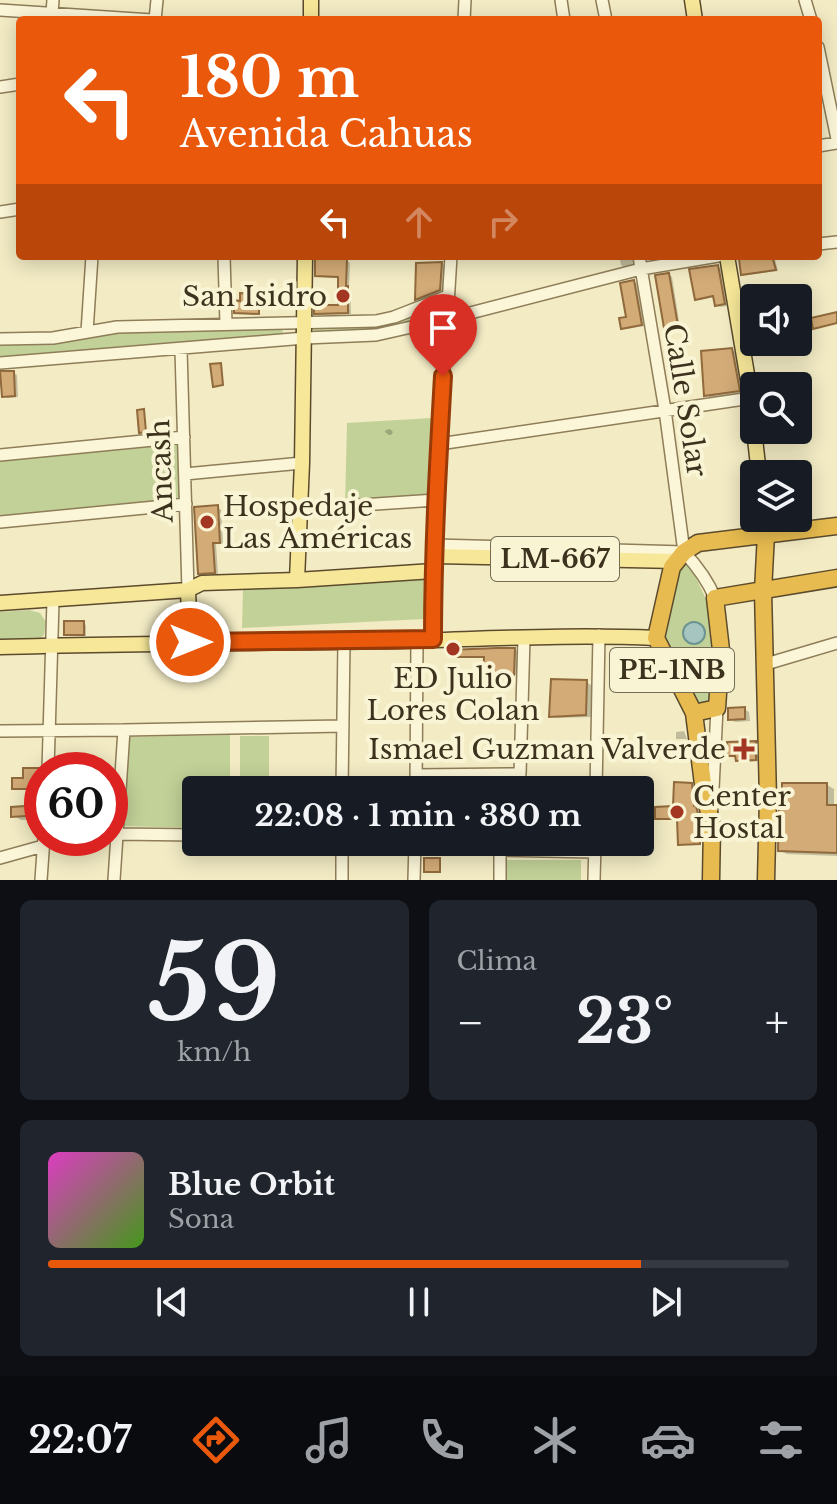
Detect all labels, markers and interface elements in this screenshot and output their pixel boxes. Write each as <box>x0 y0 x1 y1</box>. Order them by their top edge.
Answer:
text: 180 m <box>180 43 359 112</box>
icon: left <box>48 48 152 152</box>
text: Avenida Cahuas <box>180 112 473 157</box>
icon: left <box>313 200 357 244</box>
icon: ahead <box>397 200 441 244</box>
icon: right <box>481 200 525 244</box>
place label: San Isidro <box>182 279 327 314</box>
map controls <box>740 284 812 532</box>
button: sound <box>740 284 812 356</box>
marker: San Isidro <box>334 287 352 305</box>
pin <box>409 294 477 376</box>
icon: arrive <box>421 306 465 350</box>
street label: Calle Solar <box>656 321 715 480</box>
button: search <box>740 372 812 444</box>
street label: Ancash <box>142 419 181 524</box>
button: layers <box>740 460 812 532</box>
place label: Hospedaje Las Américas <box>223 489 412 556</box>
marker: Hospedaje Las Américas <box>198 513 216 531</box>
road number: LM-667 <box>491 537 619 581</box>
position arrow <box>148 600 232 684</box>
marker: ED Julio Lores Colan <box>444 640 462 658</box>
road number: PE-1NB <box>610 648 734 692</box>
place label: ED Julio Lores Colan <box>366 661 540 728</box>
place label: Ismael Guzman Valverde <box>368 732 726 767</box>
marker: Ismael Guzman Valverde <box>733 738 755 760</box>
speed limit sign: 60 <box>24 752 128 856</box>
place label: Center Hostal <box>693 779 791 846</box>
text: 22:08 · 1 min · 380 m <box>255 797 581 834</box>
marker: Center Hostal <box>668 803 686 821</box>
text: 59 <box>148 919 280 1048</box>
text: Clima <box>457 945 537 977</box>
text: 23° <box>576 985 673 1059</box>
text: − <box>457 995 484 1050</box>
text: + <box>765 995 789 1050</box>
text: km/h <box>177 1036 251 1068</box>
text: Blue Orbit <box>168 1166 335 1203</box>
text: Sona <box>168 1203 234 1235</box>
icon: previous <box>150 1280 194 1324</box>
icon: pause <box>397 1280 441 1324</box>
icon: next <box>644 1280 688 1324</box>
icon: directions <box>188 1412 244 1468</box>
icon: music <box>301 1412 357 1468</box>
icon: phone <box>414 1412 470 1468</box>
icon: climate <box>527 1412 583 1468</box>
icon: car <box>640 1412 696 1468</box>
icon: filters <box>753 1412 809 1468</box>
text: 22:07 <box>28 1418 131 1463</box>

